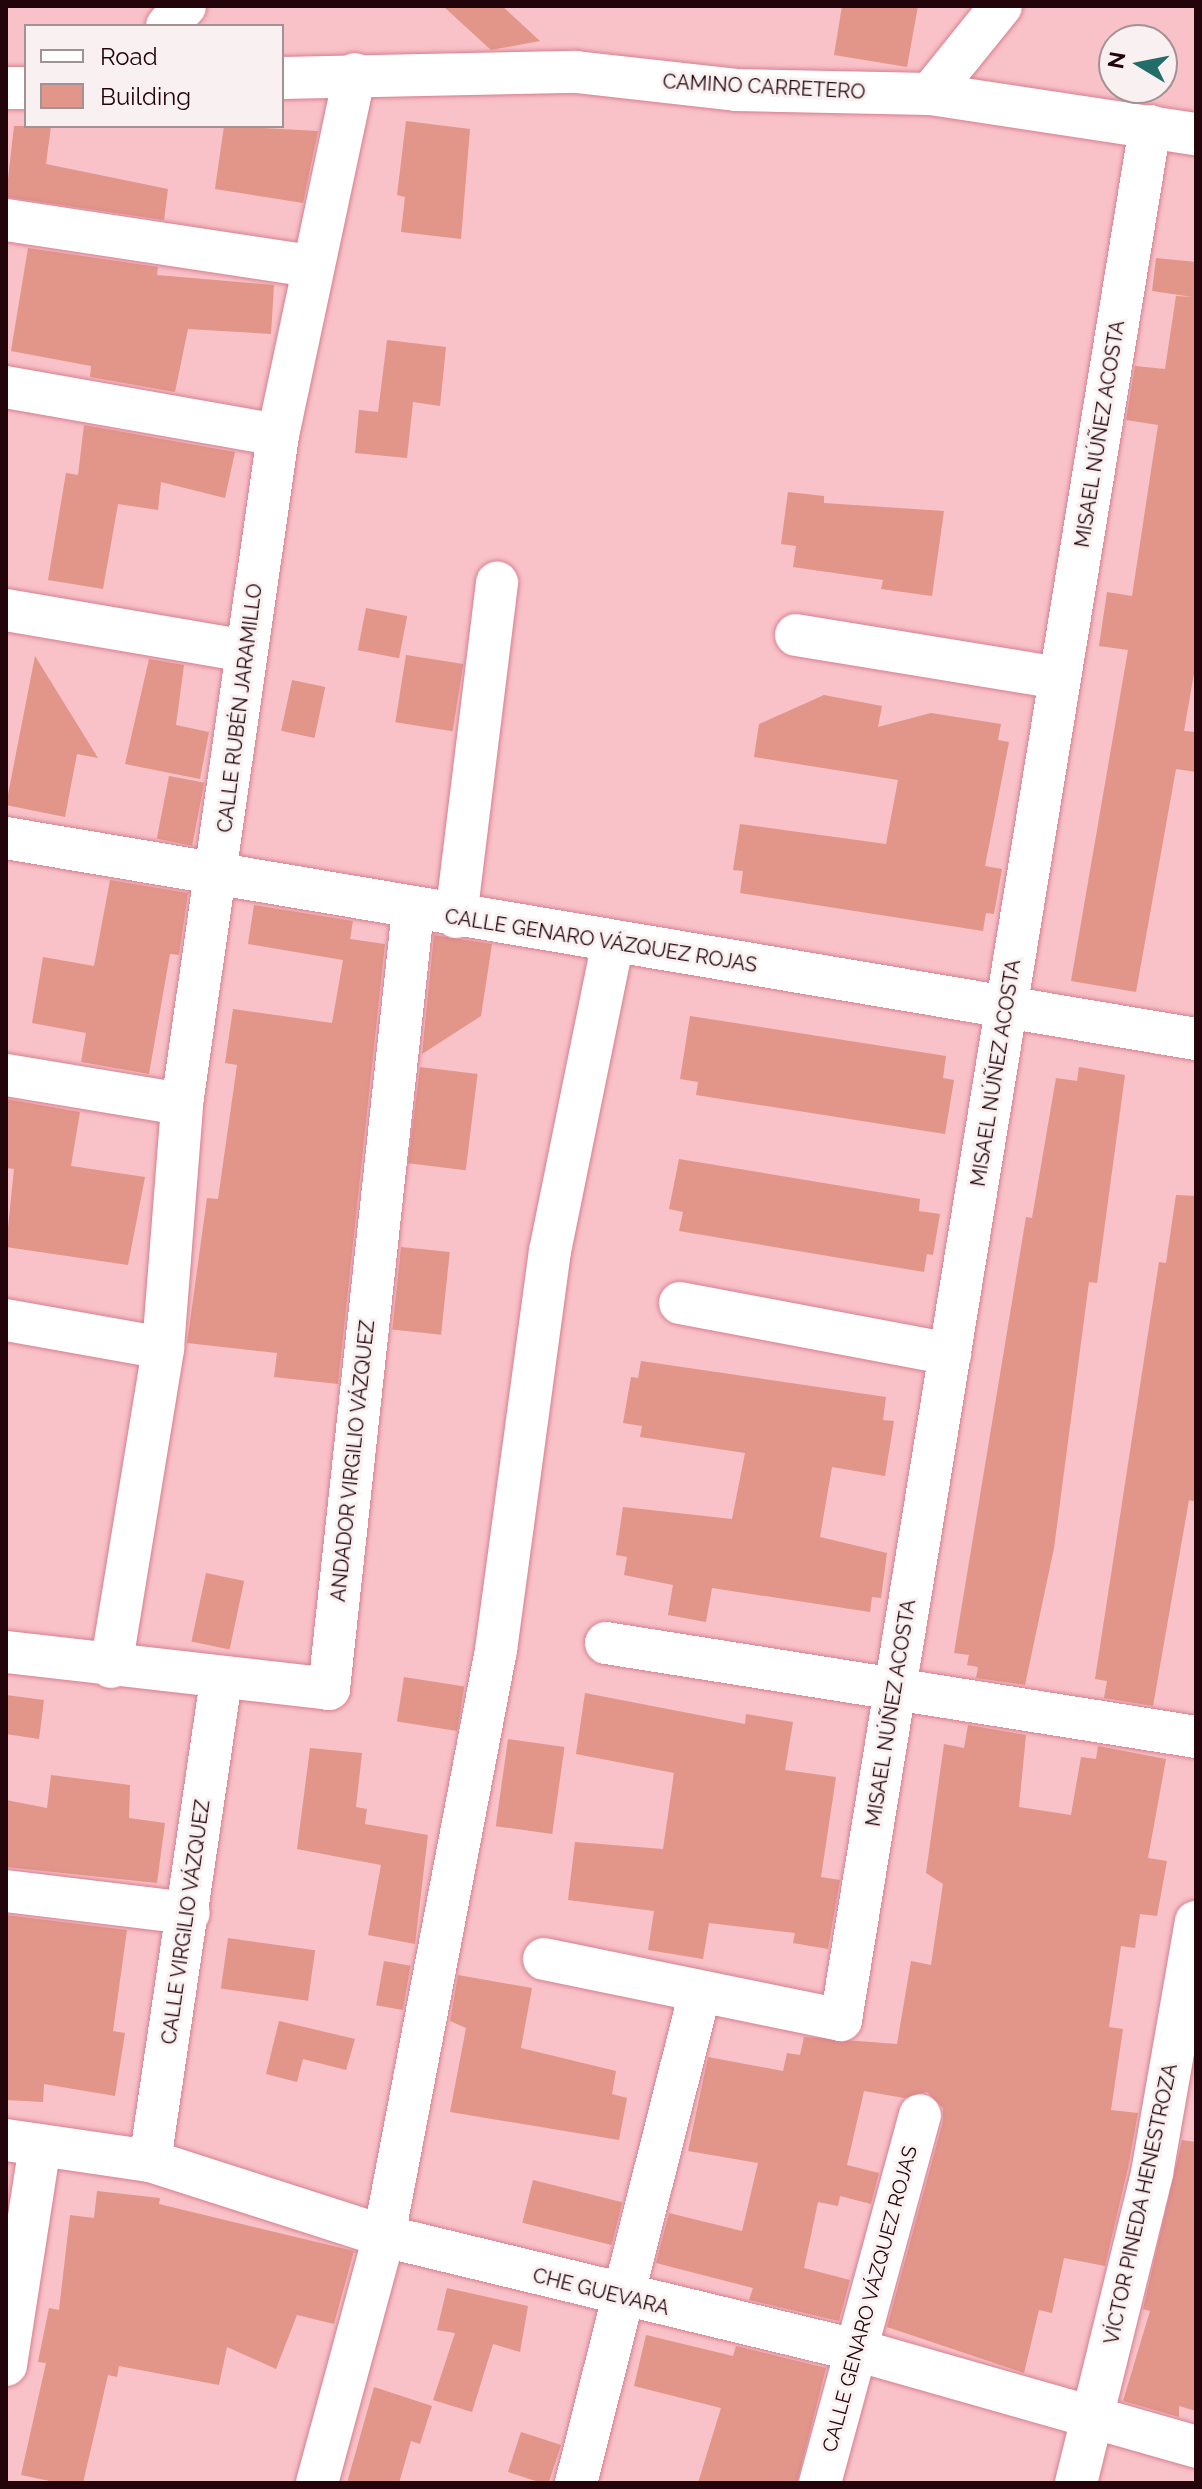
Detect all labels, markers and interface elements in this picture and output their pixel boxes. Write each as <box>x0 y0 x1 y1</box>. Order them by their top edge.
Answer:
legend <box>24 24 284 128</box>
north arrow <box>1098 24 1178 104</box>
text: Road <box>100 42 158 71</box>
text: N <box>1102 50 1131 71</box>
street label: CAMINO CARRETERO <box>662 70 866 104</box>
text: Building <box>100 82 191 111</box>
street label: MISAEL NÚÑEZ ACOSTA <box>1070 318 1130 550</box>
street label: CALLE RUBÉN JARAMILLO <box>213 582 267 834</box>
street label: CALLE GENARO VÁZQUEZ ROJAS <box>443 904 759 978</box>
street label: MISAEL NÚÑEZ ACOSTA <box>966 957 1026 1189</box>
street label: ANDADOR VIRGILIO VÁZQUEZ <box>326 1318 380 1604</box>
street label: MISAEL NÚÑEZ ACOSTA <box>861 1597 921 1829</box>
street label: CALLE VIRGILIO VÁZQUEZ <box>157 1797 215 2047</box>
street label: VÍCTOR PINEDA HENESTROZA <box>1099 2061 1183 2347</box>
street label: CALLE GENARO VÁZQUEZ ROJAS <box>817 2143 923 2455</box>
street label: CHE GUEVARA <box>530 2263 672 2321</box>

